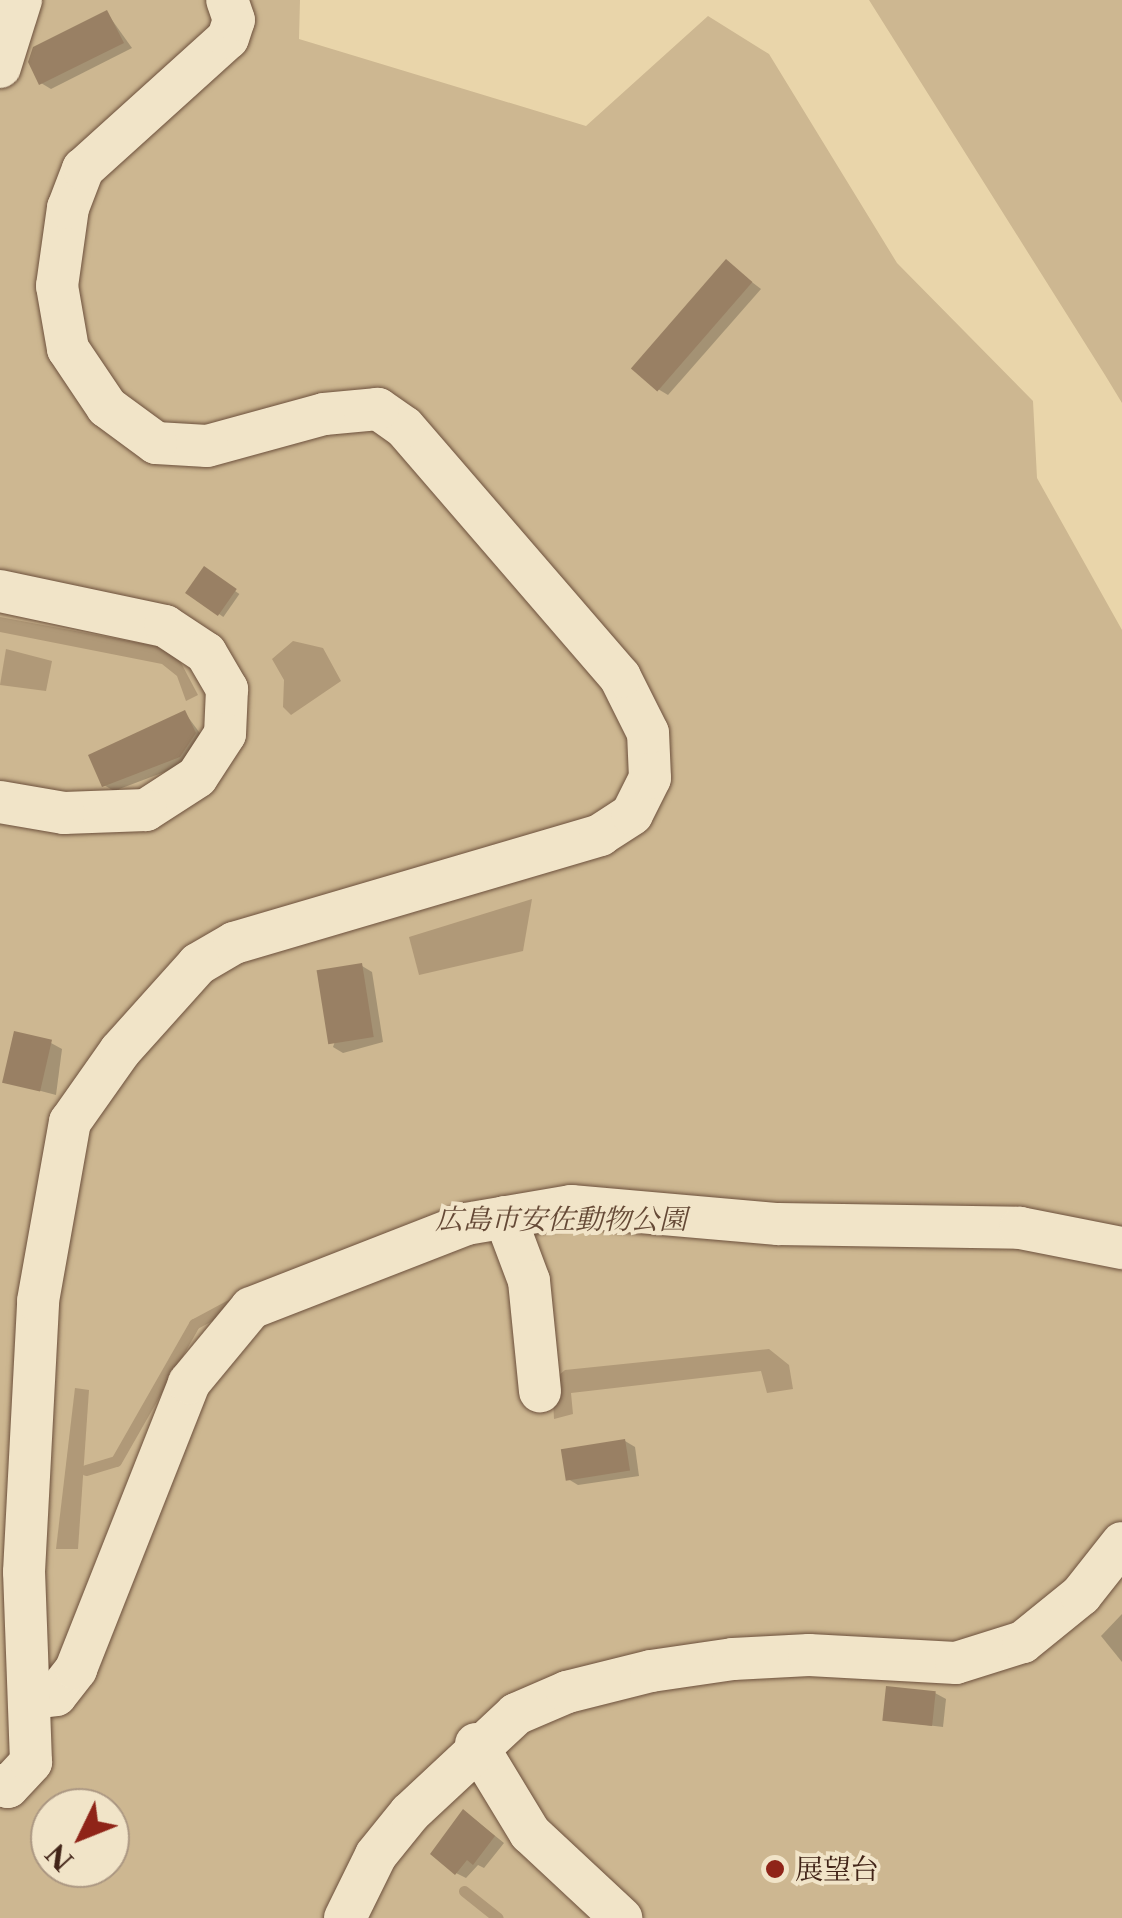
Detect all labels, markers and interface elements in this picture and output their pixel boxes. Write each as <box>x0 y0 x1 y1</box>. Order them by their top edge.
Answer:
park label: 広島市安佐動物公園 <box>435 1202 687 1236</box>
north arrow <box>30 1788 130 1888</box>
text: N <box>39 1837 80 1878</box>
place label: 展望台 <box>795 1852 879 1886</box>
marker: 展望台 <box>764 1858 786 1880</box>

